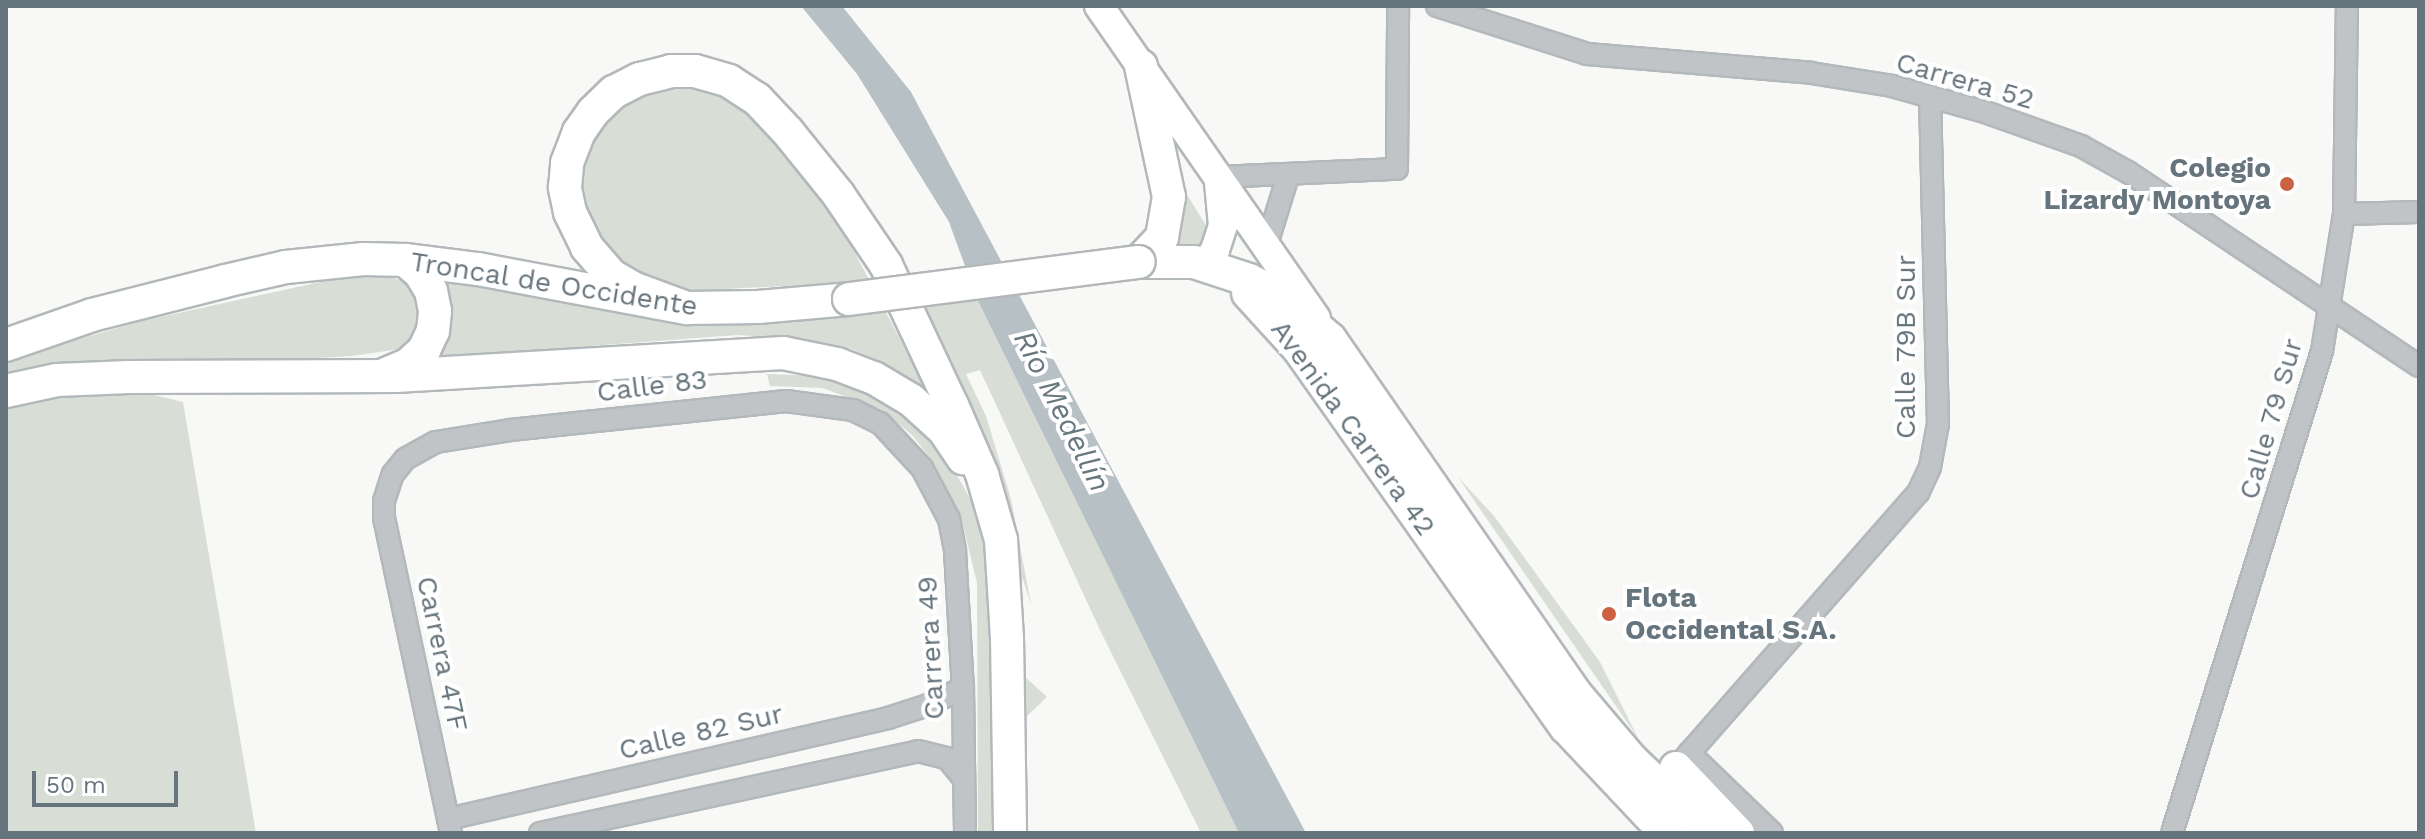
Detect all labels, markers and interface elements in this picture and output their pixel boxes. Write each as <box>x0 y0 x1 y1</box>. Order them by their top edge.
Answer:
street label: Carrera 52 <box>1892 45 2038 117</box>
place label: Colegio Lizardy Montoya <box>2043 151 2271 217</box>
marker: Colegio Lizardy Montoya <box>2278 175 2296 193</box>
street label: Troncal de Occidente <box>407 245 701 323</box>
street label: Calle 79B Sur <box>1889 254 1923 440</box>
street label: Avenida Carrera 42 <box>1263 313 1443 543</box>
water label: Río Medellín <box>1006 324 1118 498</box>
street label: Calle 79 Sur <box>2232 334 2310 504</box>
street label: Calle 83 <box>595 363 709 409</box>
street label: Carrera 47F <box>409 573 475 735</box>
street label: Carrera 49 <box>910 575 952 721</box>
place label: Flota Occidental S.A. <box>1625 581 1837 647</box>
marker: Flota Occidental S.A. <box>1600 605 1618 623</box>
street label: Calle 82 Sur <box>616 697 786 767</box>
scale bar <box>36 755 182 805</box>
text: 50 m <box>46 771 106 799</box>

